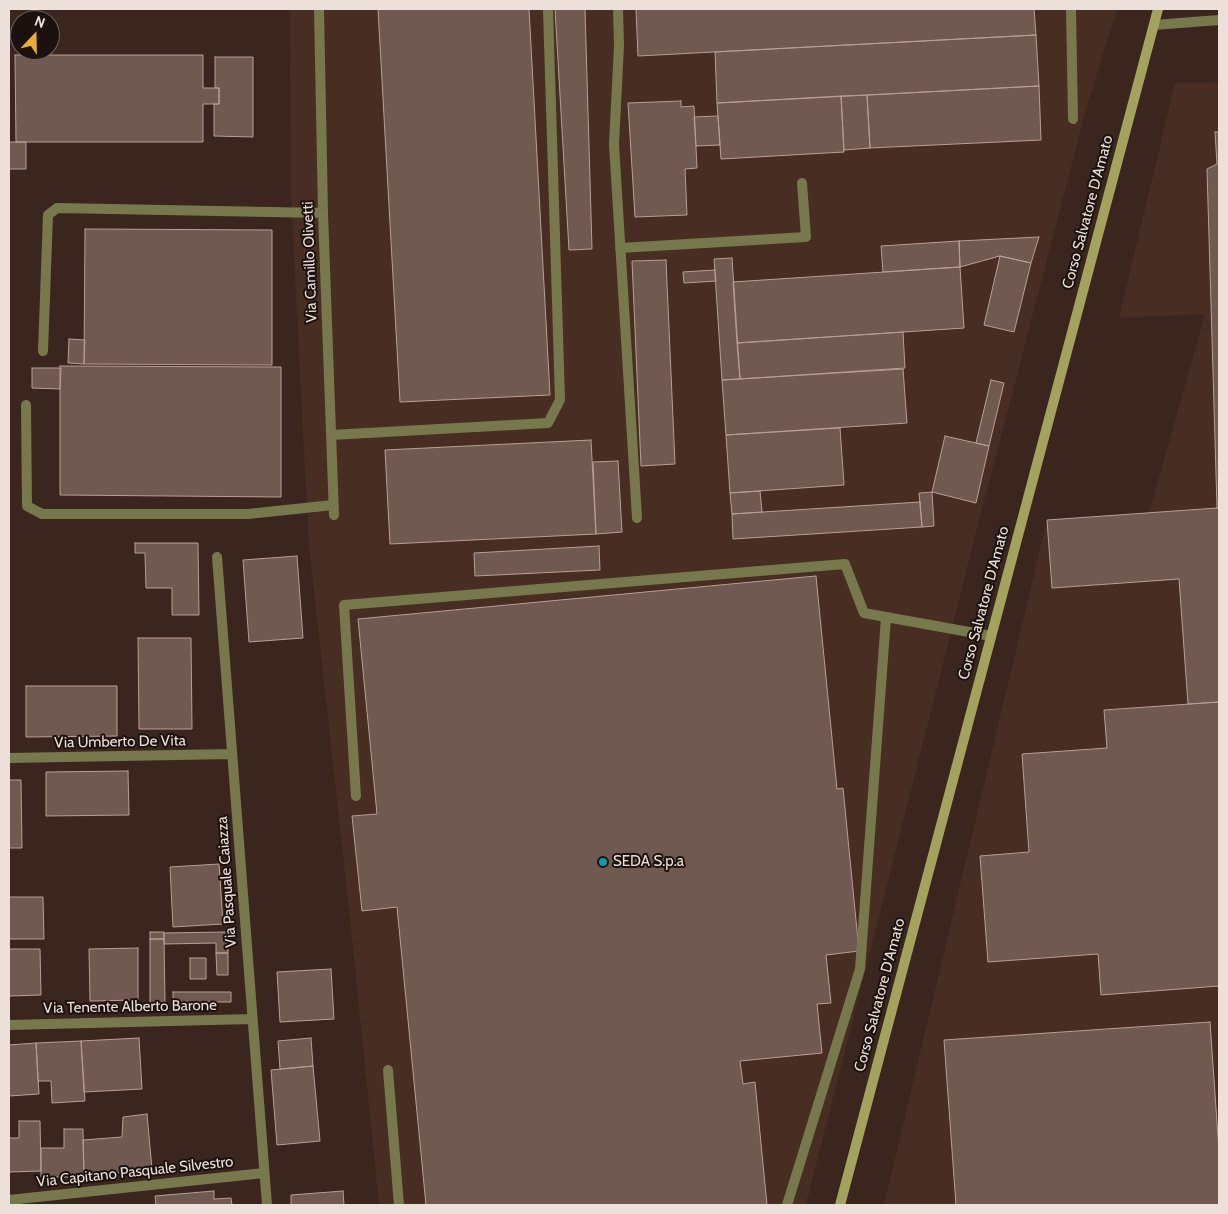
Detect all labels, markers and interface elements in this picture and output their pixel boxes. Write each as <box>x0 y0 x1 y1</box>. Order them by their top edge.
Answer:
north arrow <box>10 10 60 60</box>
text: N <box>32 12 48 32</box>
street label: Corso Salvatore D'Amato <box>1059 133 1117 291</box>
street label: Via Camillo Olivetti <box>299 201 321 323</box>
street label: Corso Salvatore D'Amato <box>955 524 1013 682</box>
street label: Via Umberto De Vita <box>54 732 186 752</box>
street label: Via Pasquale Caiazza <box>213 816 241 948</box>
place label: SEDA S.p.a <box>613 853 684 871</box>
marker: SEDA S.p.a <box>597 856 609 868</box>
street label: Corso Salvatore D'Amato <box>851 916 909 1074</box>
street label: Via Tenente Alberto Barone <box>43 996 217 1018</box>
street label: Via Capitano Pasquale Silvestro <box>36 1153 234 1191</box>

